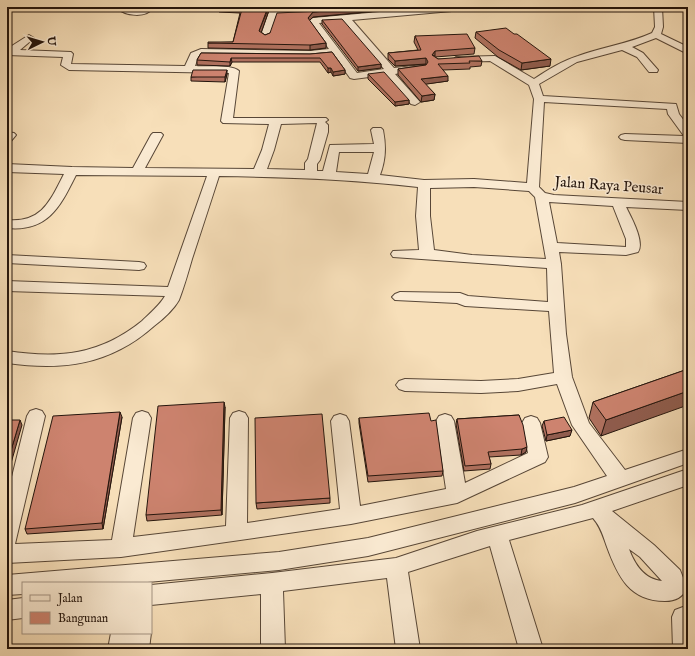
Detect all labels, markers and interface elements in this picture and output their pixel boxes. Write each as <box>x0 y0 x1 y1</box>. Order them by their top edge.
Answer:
north arrow <box>22 22 62 62</box>
text: U <box>43 35 58 47</box>
street label: Jalan Raya Peusar <box>552 172 665 199</box>
legend <box>22 582 152 634</box>
text: Jalan <box>56 591 83 607</box>
text: Bangunan <box>58 611 109 626</box>

